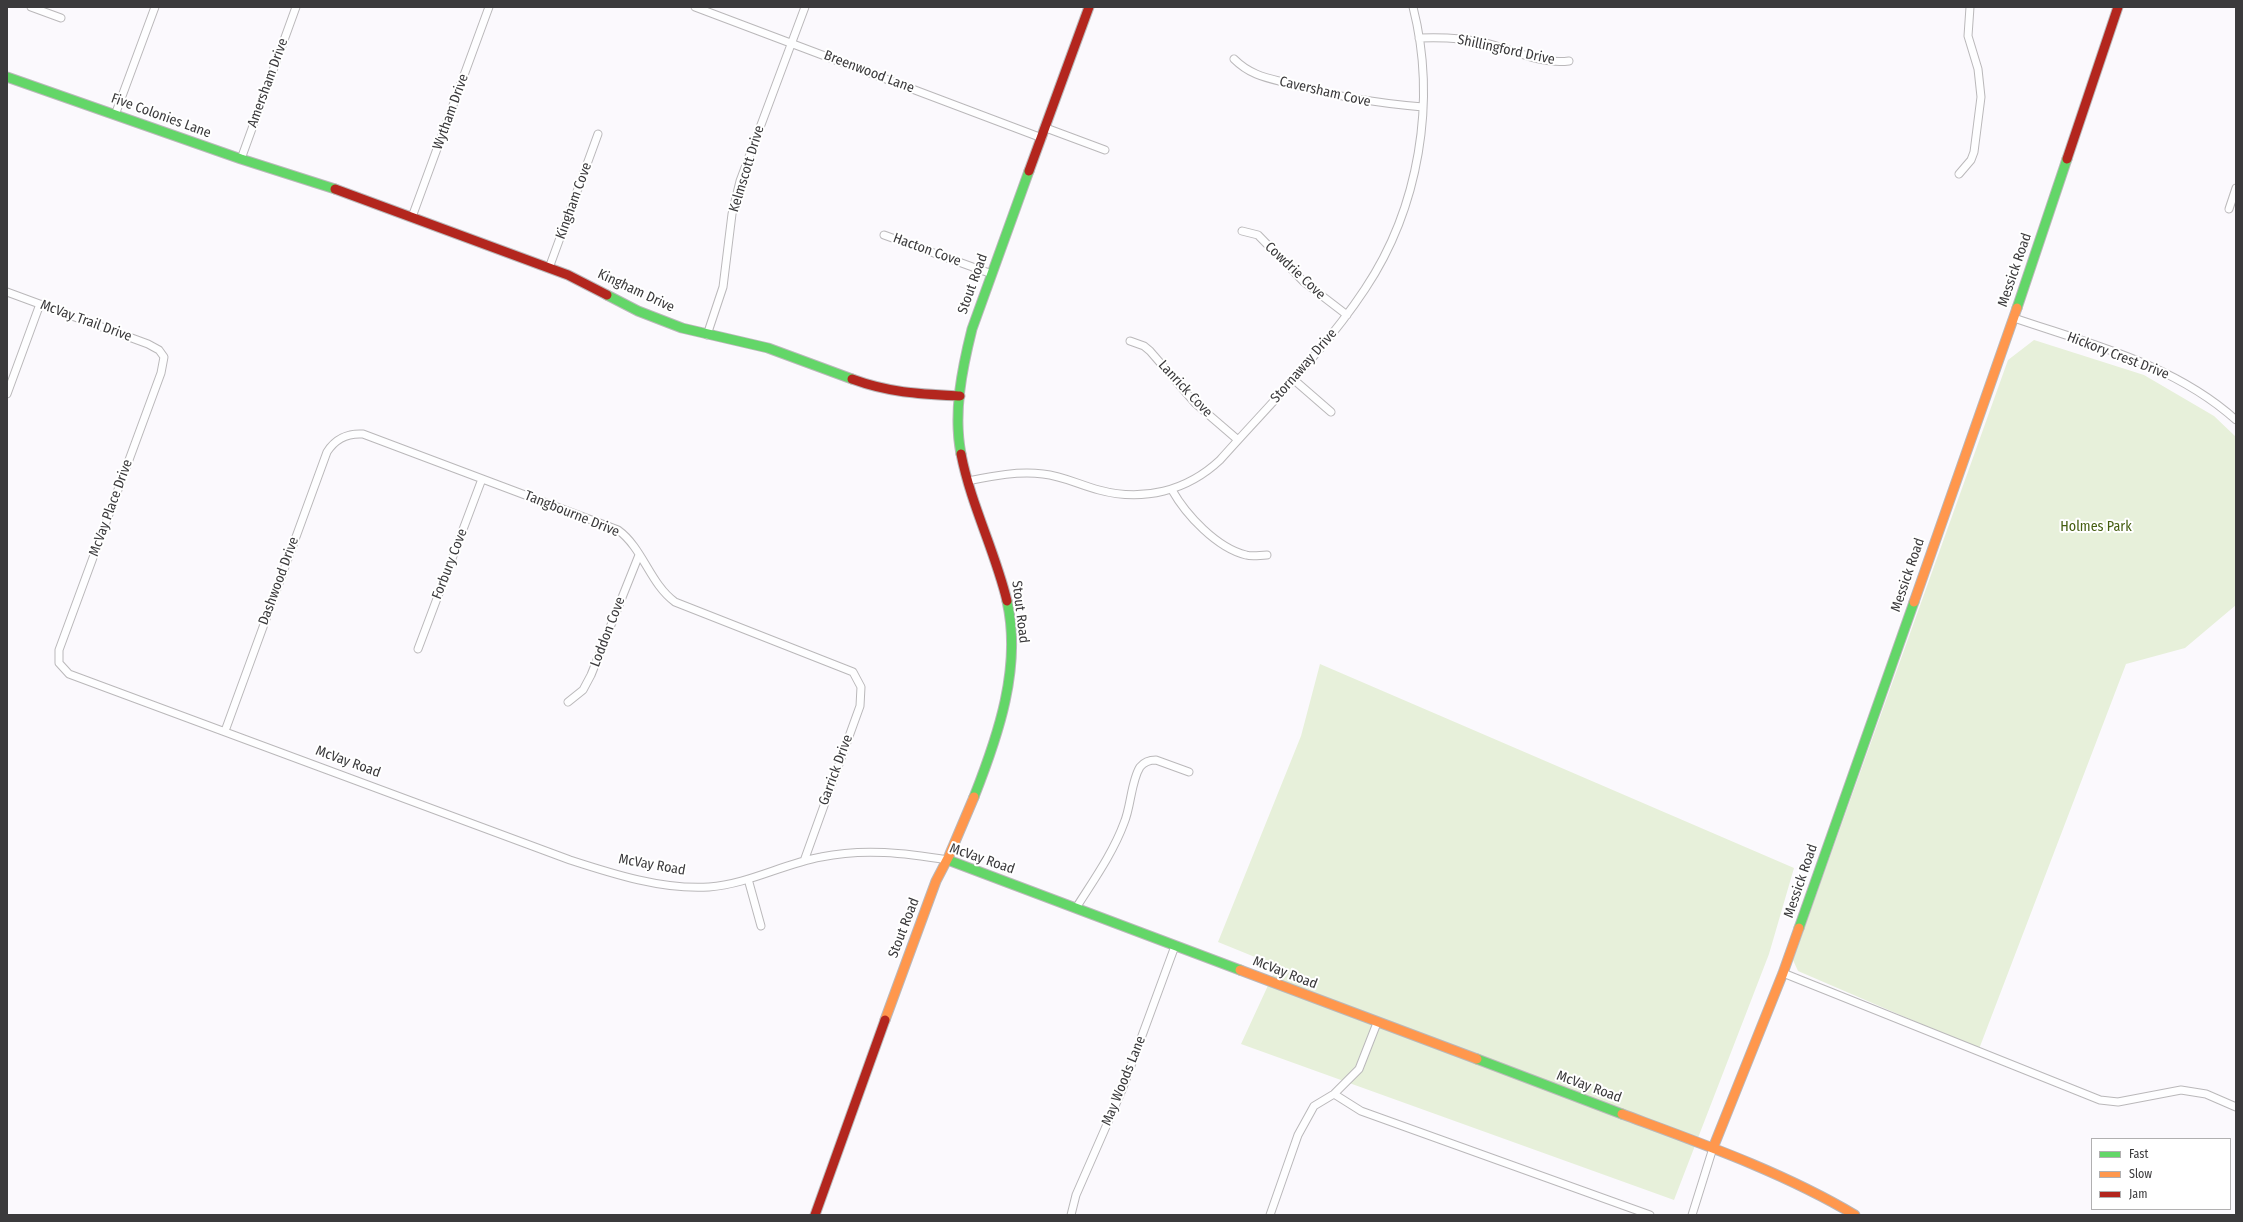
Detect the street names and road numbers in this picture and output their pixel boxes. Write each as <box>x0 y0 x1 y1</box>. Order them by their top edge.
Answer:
street label: Shillingford Drive <box>1456 31 1556 69</box>
street label: Amersham Drive <box>244 36 292 130</box>
street label: Breenwood Lane <box>821 47 917 97</box>
street label: Wytham Drive <box>430 72 472 152</box>
street label: Caversham Cove <box>1278 73 1372 111</box>
street label: Five Colonies Lane <box>109 90 213 142</box>
street label: Kelmscott Drive <box>726 124 768 214</box>
street label: Kingham Cove <box>552 160 596 242</box>
street label: Hacton Cove <box>891 230 963 270</box>
street label: Messick Road <box>1995 231 2035 309</box>
street label: Cowdrie Cove <box>1261 239 1329 303</box>
street label: Stout Road <box>954 252 992 316</box>
street label: Kingham Drive <box>595 266 677 316</box>
street label: McVay Trail Drive <box>38 297 134 345</box>
street label: Stornaway Drive <box>1267 326 1341 406</box>
street label: Hickory Crest Drive <box>2065 329 2171 383</box>
street label: Lanrick Cove <box>1154 357 1216 421</box>
street label: McVay Place Drive <box>86 457 136 559</box>
street label: Tangbourne Drive <box>522 487 622 541</box>
street label: Forbury Cove <box>429 526 471 602</box>
street label: Dashwood Drive <box>255 535 303 627</box>
street label: Messick Road <box>1888 536 1928 614</box>
street label: Stout Road <box>1008 580 1032 644</box>
street label: Loddon Cove <box>587 595 629 669</box>
street label: Garrick Drive <box>816 733 856 807</box>
street label: McVay Road <box>313 743 383 781</box>
street label: McVay Road <box>947 840 1017 878</box>
street label: Messick Road <box>1781 842 1821 920</box>
street label: McVay Road <box>617 851 687 879</box>
street label: Stout Road <box>885 896 923 960</box>
street label: McVay Road <box>1250 953 1320 993</box>
street label: May Woods Lane <box>1098 1034 1150 1128</box>
street label: McVay Road <box>1554 1068 1624 1106</box>

